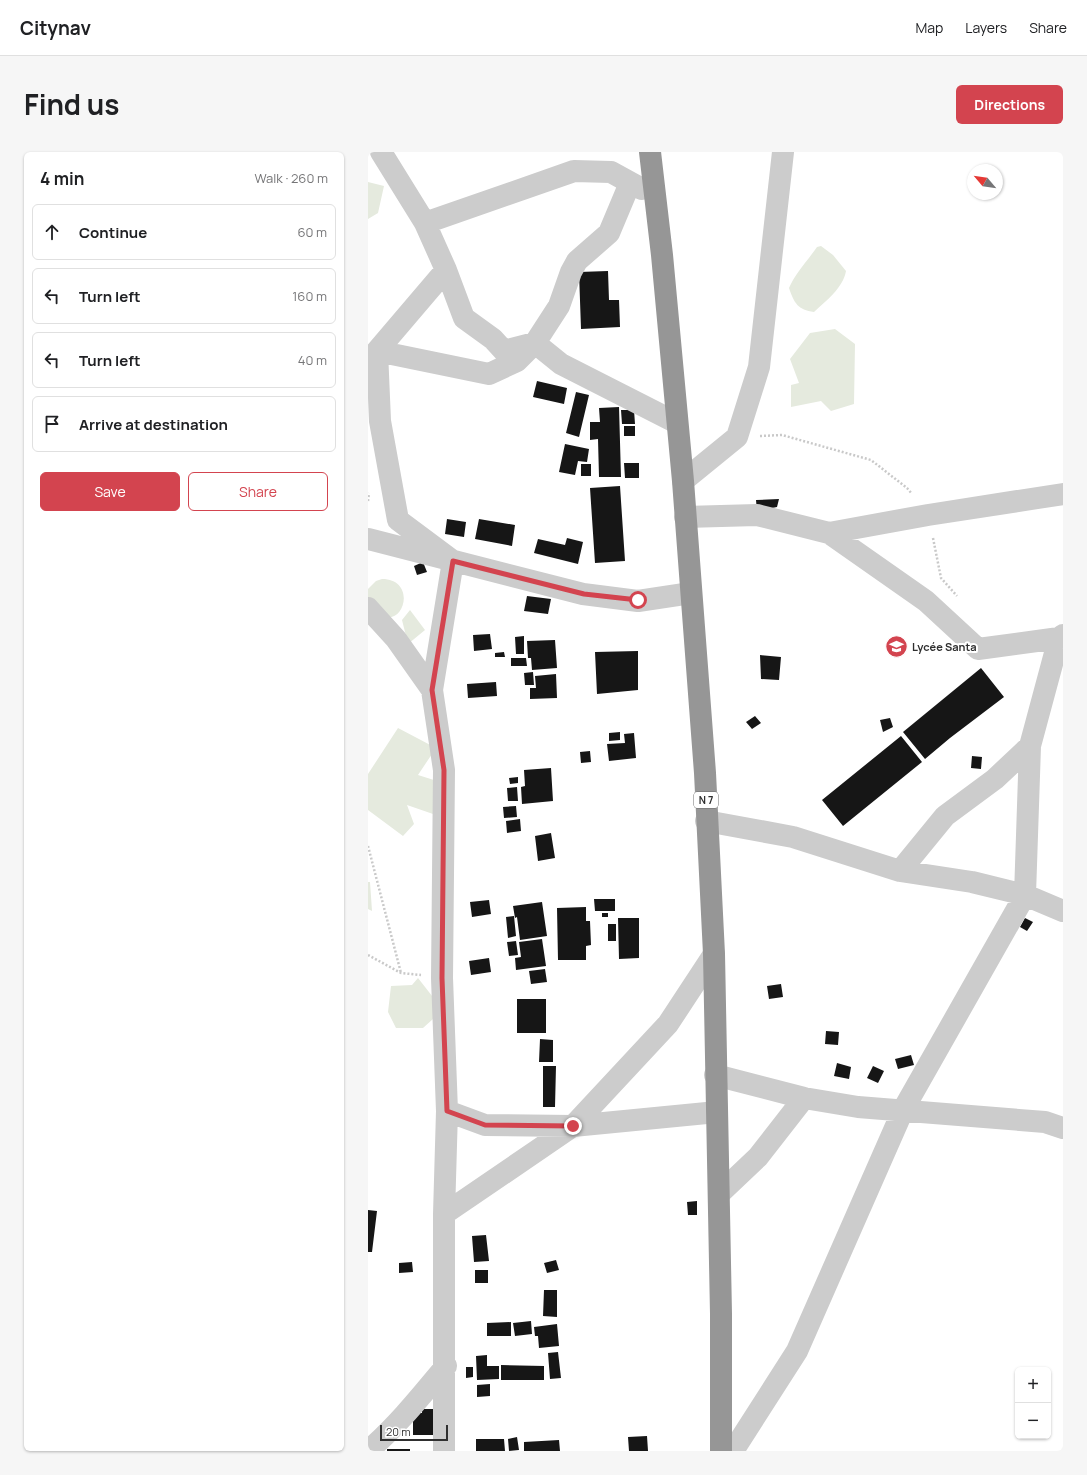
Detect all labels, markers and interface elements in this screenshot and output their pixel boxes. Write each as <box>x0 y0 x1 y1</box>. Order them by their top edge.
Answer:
text: Citynav <box>20 15 91 41</box>
text: Map <box>915 18 943 37</box>
text: Layers <box>965 18 1007 37</box>
text: Share <box>1029 18 1067 37</box>
text: Find us <box>24 85 119 123</box>
button: Directions <box>956 85 1063 124</box>
north arrow <box>967 164 1003 200</box>
text: 4 min <box>40 167 84 190</box>
text: Walk · 260 m <box>255 169 328 187</box>
icon: ahead <box>41 221 63 243</box>
text: Continue <box>79 222 147 243</box>
text: 60 m <box>297 223 327 241</box>
icon: left <box>41 285 63 307</box>
text: Turn left <box>79 286 141 307</box>
text: 160 m <box>292 287 327 305</box>
icon: left <box>41 349 63 371</box>
text: Turn left <box>79 350 141 371</box>
text: 40 m <box>298 351 327 369</box>
icon: arrive <box>41 413 63 435</box>
text: Arrive at destination <box>79 414 228 435</box>
button: Save <box>40 472 180 511</box>
button: Share <box>188 472 328 511</box>
route start <box>629 591 647 609</box>
school or university icon: Lycée Santa <box>883 634 909 660</box>
place label: Lycée Santa <box>912 639 977 654</box>
road number: N 7 <box>694 792 718 808</box>
route end <box>564 1117 582 1135</box>
map controls <box>1015 1367 1051 1439</box>
button: + <box>1015 1367 1051 1403</box>
button: − <box>1015 1403 1051 1439</box>
scale bar <box>380 1423 448 1442</box>
text: 20 m <box>386 1424 411 1439</box>

